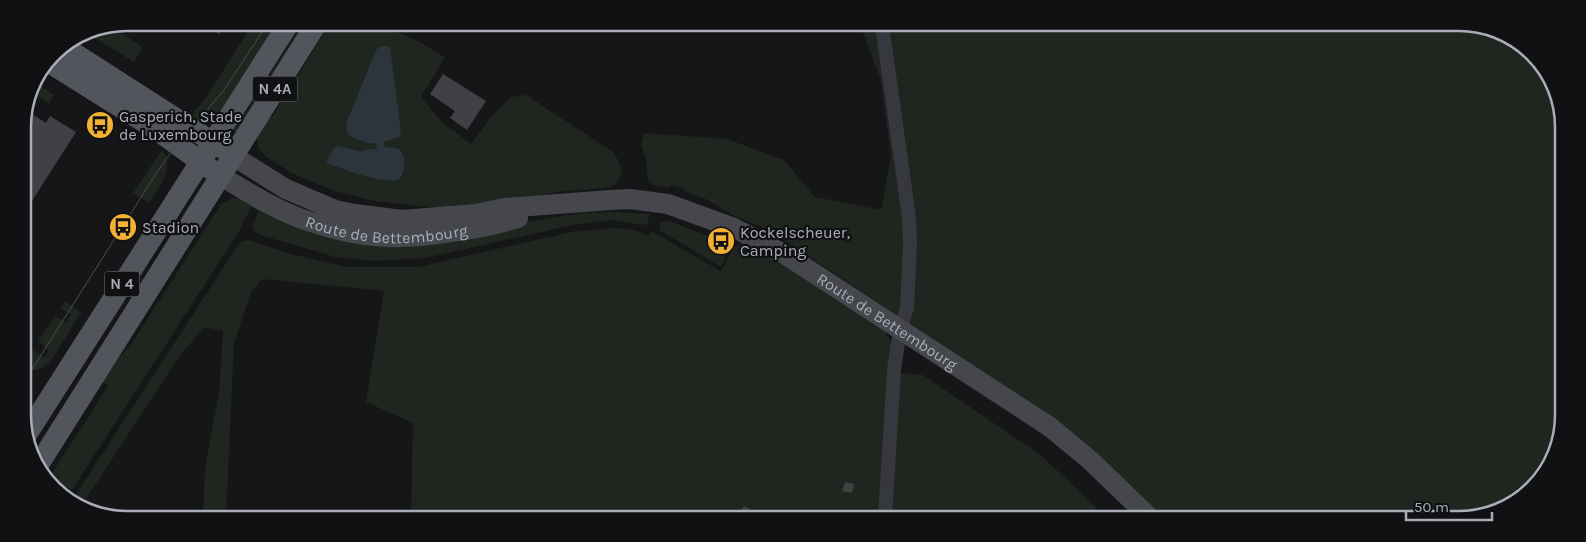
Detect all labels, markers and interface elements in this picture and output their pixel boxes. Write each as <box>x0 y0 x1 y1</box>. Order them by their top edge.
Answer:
road number: N 4A <box>252 76 298 102</box>
place label: Gasperich, Stade de Luxembourg <box>119 107 242 144</box>
bus stop icon: Gasperich, Stade de Luxembourg <box>85 110 115 140</box>
bus stop icon: Stadion <box>108 212 138 242</box>
street label: Route de Bettembourg <box>303 212 469 247</box>
place label: Stadion <box>142 218 199 237</box>
place label: Kockelscheuer, Camping <box>740 223 850 260</box>
bus stop icon: Kockelscheuer, Camping <box>706 226 736 256</box>
street label: Route de Bettembourg <box>813 269 961 374</box>
road number: N 4 <box>104 272 140 296</box>
scale bar <box>1406 490 1492 522</box>
text: 50 m <box>1414 498 1449 516</box>

